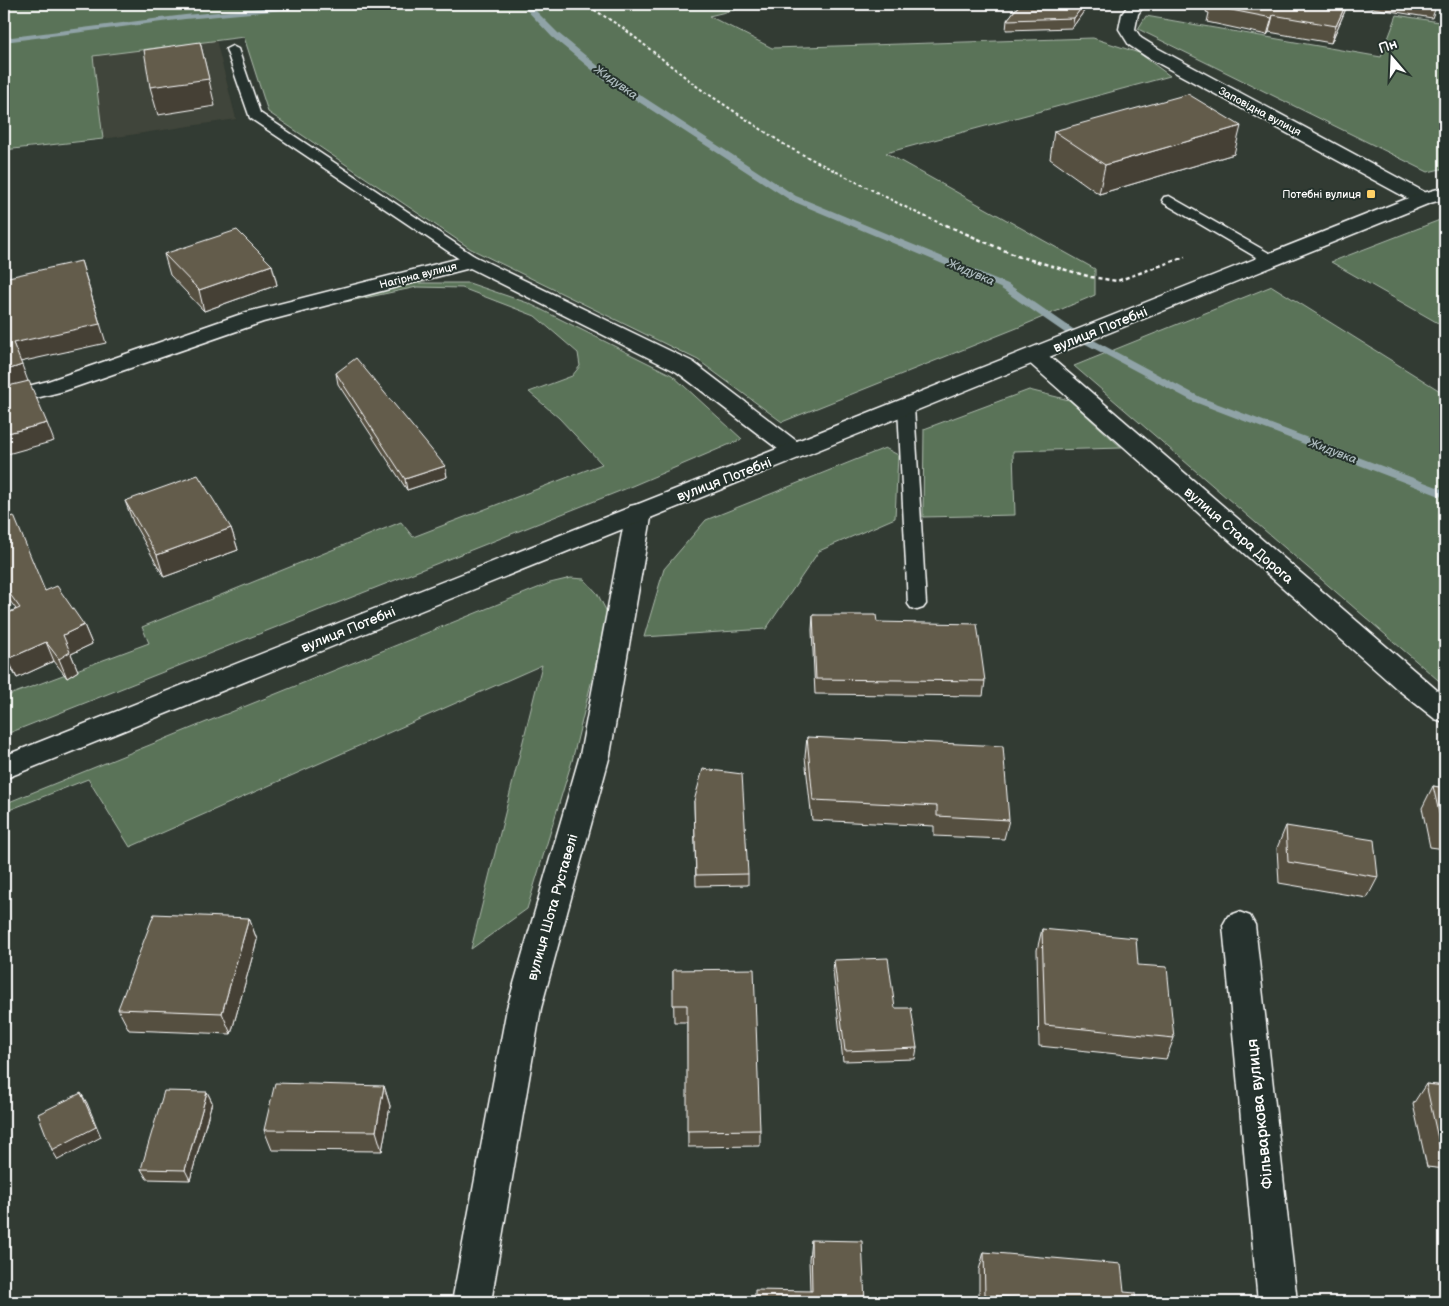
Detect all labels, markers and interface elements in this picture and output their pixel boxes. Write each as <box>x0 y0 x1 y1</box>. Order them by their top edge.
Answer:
north arrow <box>1366 32 1416 82</box>
text: Пн <box>1376 35 1400 57</box>
water label: Жидувка <box>590 61 640 103</box>
street label: Заповідна вулиця <box>1216 84 1303 139</box>
place label: Потебні вулиця <box>1282 188 1361 201</box>
marker: Потебні вулиця <box>1365 188 1377 200</box>
water label: Жидувка <box>944 255 997 289</box>
street label: Нагірна вулиця <box>378 260 458 291</box>
street label: вулиця Потебні <box>1051 303 1150 356</box>
water label: Жидувка <box>1306 435 1359 467</box>
street label: вулиця Потебні <box>674 454 774 505</box>
street label: вулиця Стара Дорога <box>1181 483 1297 588</box>
street label: вулиця Потебні <box>299 603 398 656</box>
street label: вулиця Шота Руставелі <box>523 832 582 982</box>
street label: Фільваркова вулиця <box>1243 1038 1278 1190</box>

